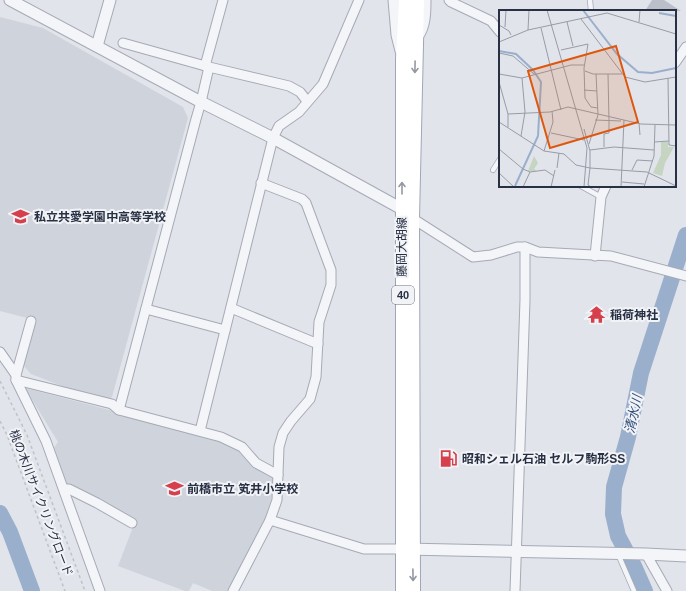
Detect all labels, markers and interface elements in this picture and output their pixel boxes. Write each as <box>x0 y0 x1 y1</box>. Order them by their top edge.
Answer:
inset map <box>499 10 676 187</box>
one-way arrow <box>411 60 419 73</box>
one-way arrow <box>399 182 406 195</box>
school or university icon: 私立共愛学園中高等学校 <box>11 207 31 227</box>
place label: 私立共愛学園中高等学校 <box>34 210 166 224</box>
street label: 藤岡大胡線 <box>395 217 409 277</box>
road number: 40 <box>392 286 414 304</box>
temple icon: 稲荷神社 <box>587 305 607 325</box>
place label: 稲荷神社 <box>610 308 658 322</box>
water label: 清水川 <box>622 392 645 435</box>
street label: 桃の木川サイクリングロード <box>7 428 75 578</box>
fuel station icon: 昭和シェル石油 セルフ駒形SS <box>439 449 459 469</box>
place label: 昭和シェル石油 セルフ駒形SS <box>462 452 625 466</box>
school or university icon: 前橋市立 笂井小学校 <box>164 479 184 499</box>
place label: 前橋市立 笂井小学校 <box>187 482 298 496</box>
one-way arrow <box>409 568 417 581</box>

